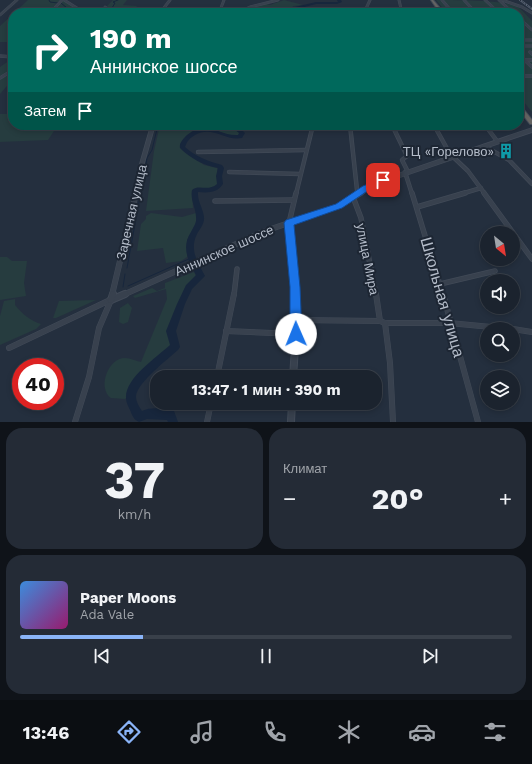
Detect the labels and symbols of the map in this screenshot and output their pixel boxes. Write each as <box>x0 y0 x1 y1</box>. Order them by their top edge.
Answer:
building icon: ТЦ «Горелово» <box>497 142 515 160</box>
place label: ТЦ «Горелово» <box>403 144 494 159</box>
street label: Заречная улица <box>113 162 150 261</box>
pin <box>366 163 400 197</box>
street label: Аннинское шоссе <box>172 222 276 279</box>
street label: улица Мира <box>353 222 382 297</box>
north arrow <box>480 226 520 266</box>
street label: Школьная улица <box>416 235 469 359</box>
position arrow <box>275 313 317 355</box>
speed limit sign: 40 <box>12 358 64 410</box>

